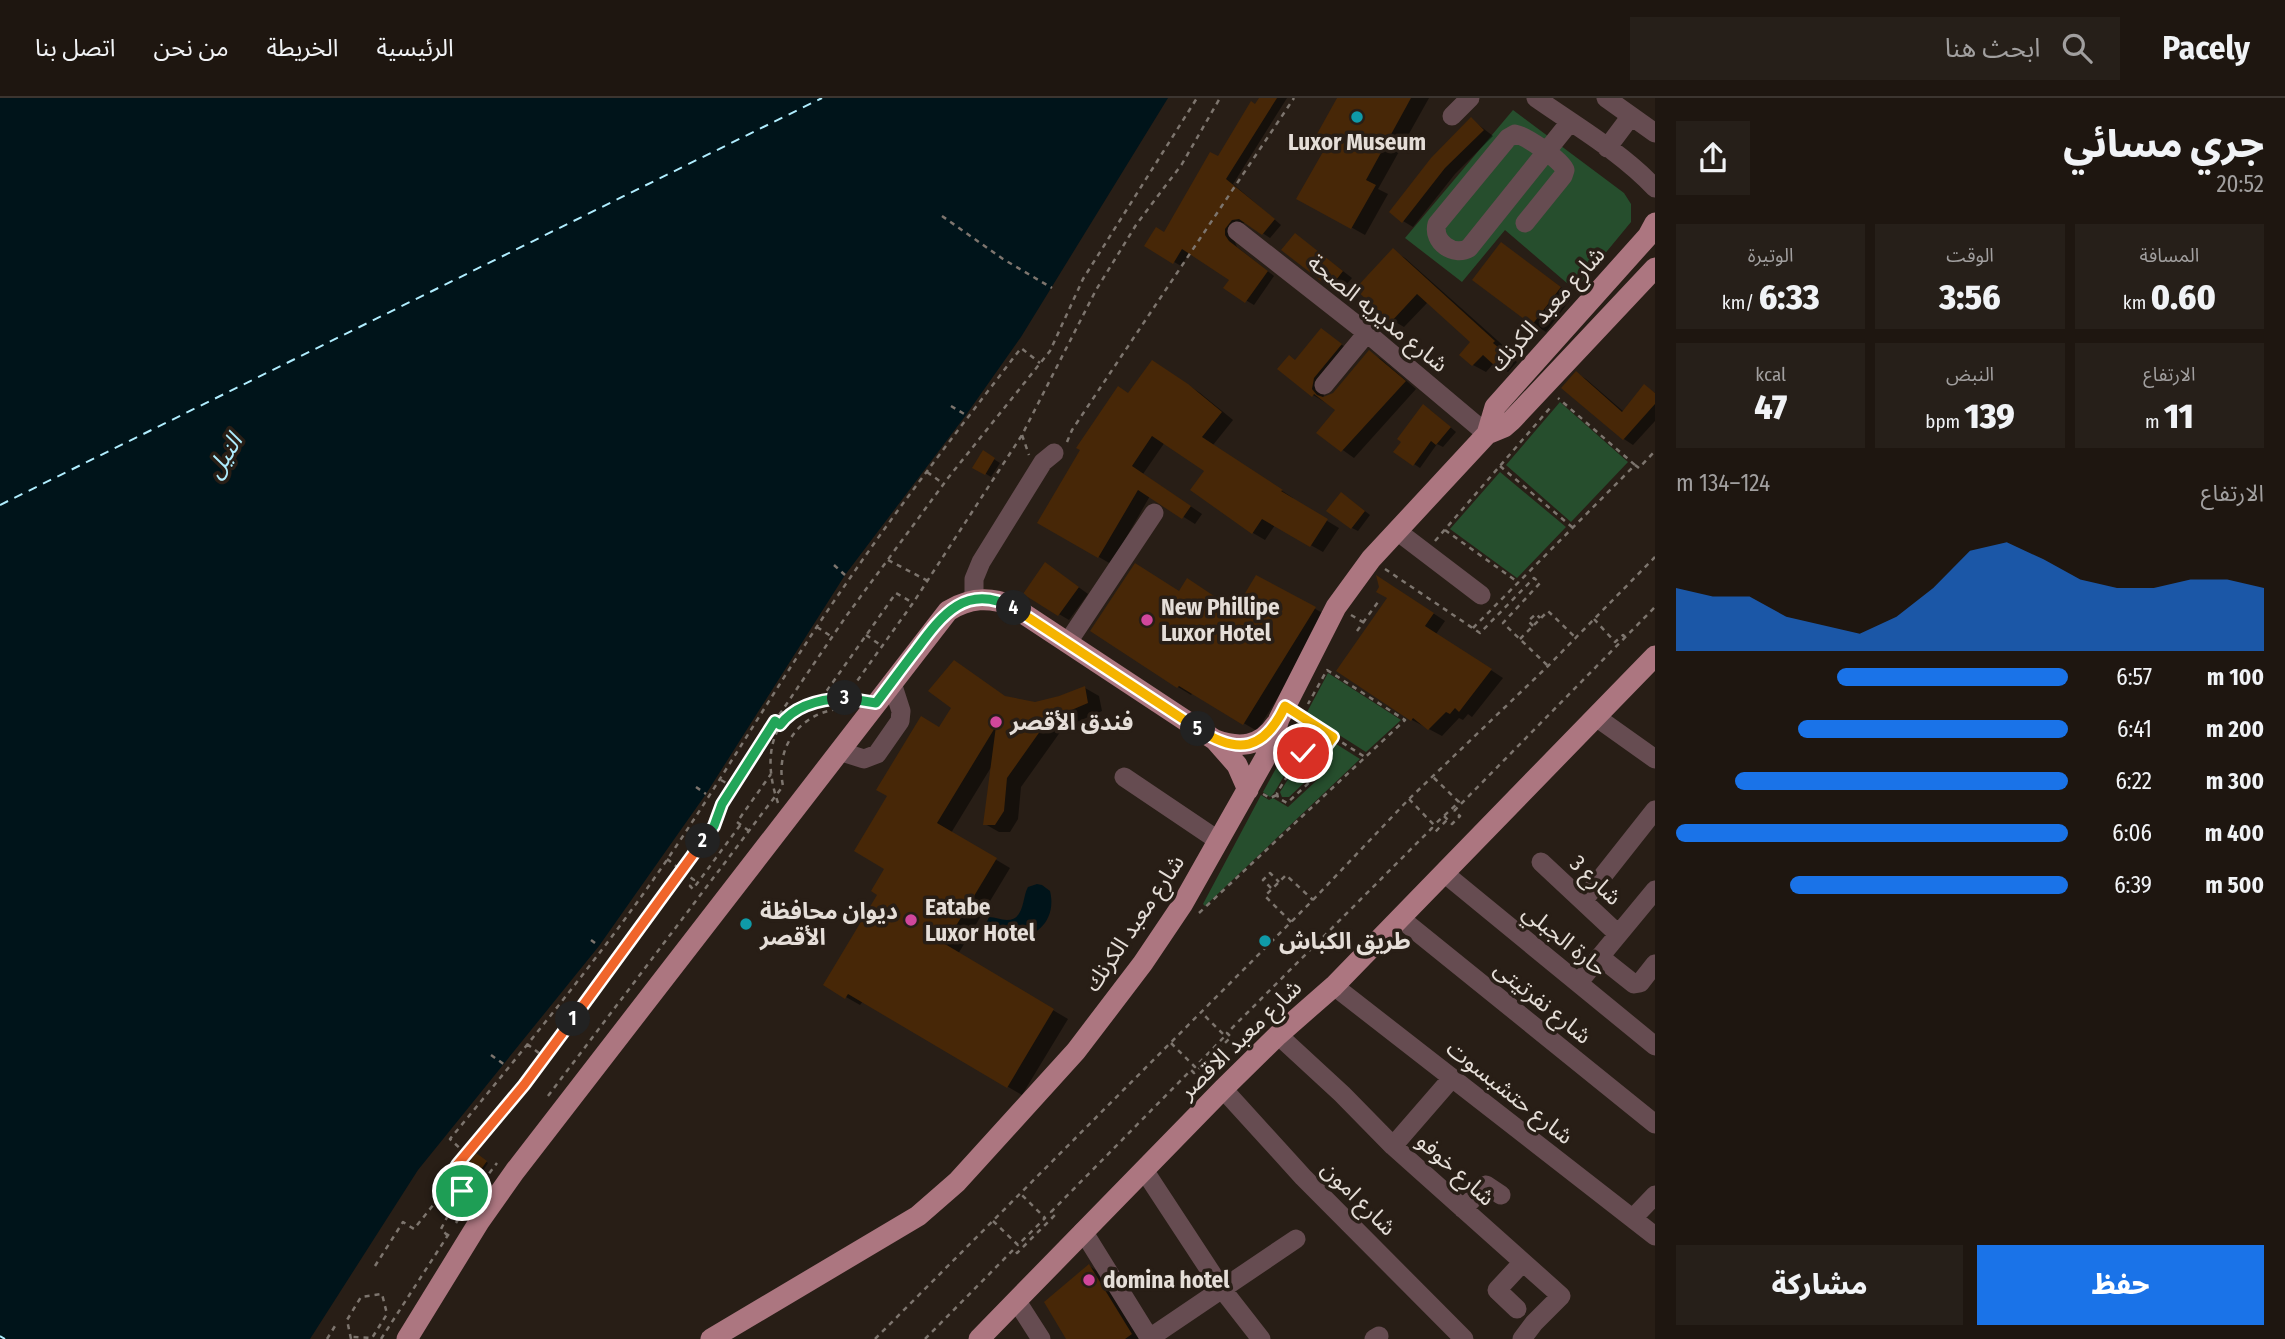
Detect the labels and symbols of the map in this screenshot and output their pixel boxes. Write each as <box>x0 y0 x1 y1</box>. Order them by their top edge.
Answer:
marker: Luxor Museum <box>1349 109 1365 125</box>
place label: Luxor Museum <box>1288 128 1426 156</box>
street label: شارع معبد الكرنك <box>1483 241 1613 379</box>
street label: شارع مديريه الصحة <box>1300 248 1454 380</box>
water label: النيل <box>200 427 249 483</box>
pin: 4 <box>996 590 1032 626</box>
place label: New Phillipe Luxor Hotel <box>1161 593 1280 647</box>
marker: New Phillipe Luxor Hotel <box>1139 612 1155 628</box>
pin: 3 <box>828 680 862 716</box>
place label: فندق الأقصر <box>1009 708 1133 736</box>
pin: 5 <box>1180 712 1216 746</box>
marker: فندق الأقصر <box>988 714 1004 730</box>
pin <box>1273 723 1333 783</box>
pin: 2 <box>686 824 720 858</box>
street label: شارع معبد الكرنك <box>1078 849 1192 998</box>
street label: شارع 3 <box>1562 849 1628 913</box>
place label: Eatabe Luxor Hotel <box>925 893 1036 947</box>
place label: ديوان محافظة الأقصر <box>759 897 898 951</box>
street label: حارة الجبلي <box>1515 898 1613 985</box>
marker: Eatabe Luxor Hotel <box>903 912 919 928</box>
marker: ديوان محافظة الأقصر <box>738 916 754 932</box>
place label: طريق الكباش <box>1279 927 1411 956</box>
marker: طريق الكباش <box>1257 933 1273 949</box>
street label: شارع نفرتيتى <box>1487 954 1597 1052</box>
street label: شارع معبد الاقصر <box>1172 973 1309 1107</box>
pin: 1 <box>556 1002 590 1037</box>
street label: شارع حتشبسوت <box>1439 1034 1579 1153</box>
street label: شارع خوفو <box>1409 1127 1501 1214</box>
street label: شارع امون <box>1314 1155 1402 1243</box>
pin <box>432 1161 492 1221</box>
place label: domina hotel <box>1103 1266 1230 1294</box>
marker: domina hotel <box>1081 1272 1097 1288</box>

